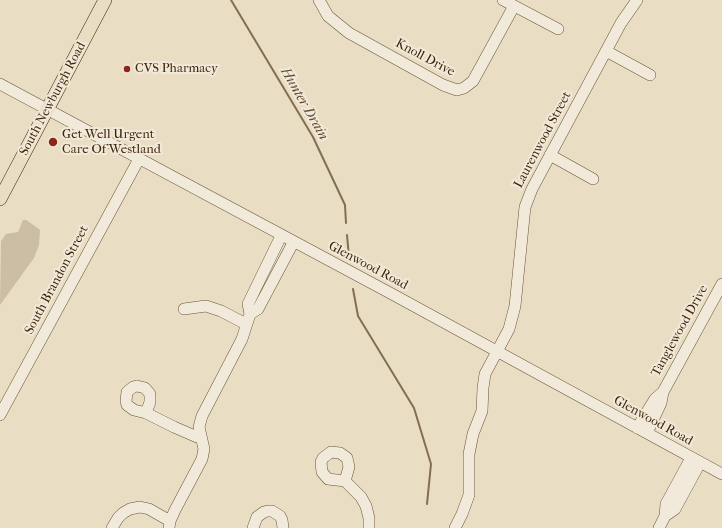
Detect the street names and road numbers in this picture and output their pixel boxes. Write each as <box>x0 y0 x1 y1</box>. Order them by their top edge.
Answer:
street label: Knoll Drive <box>393 36 457 80</box>
street label: South Newburgh Road <box>16 40 90 158</box>
street label: Laurenwood Street <box>511 89 575 191</box>
street label: South Brandon Street <box>22 223 92 337</box>
street label: Glenwood Road <box>326 238 410 294</box>
street label: Tanglewood Drive <box>648 283 712 379</box>
street label: Glenwood Road <box>611 393 695 449</box>

